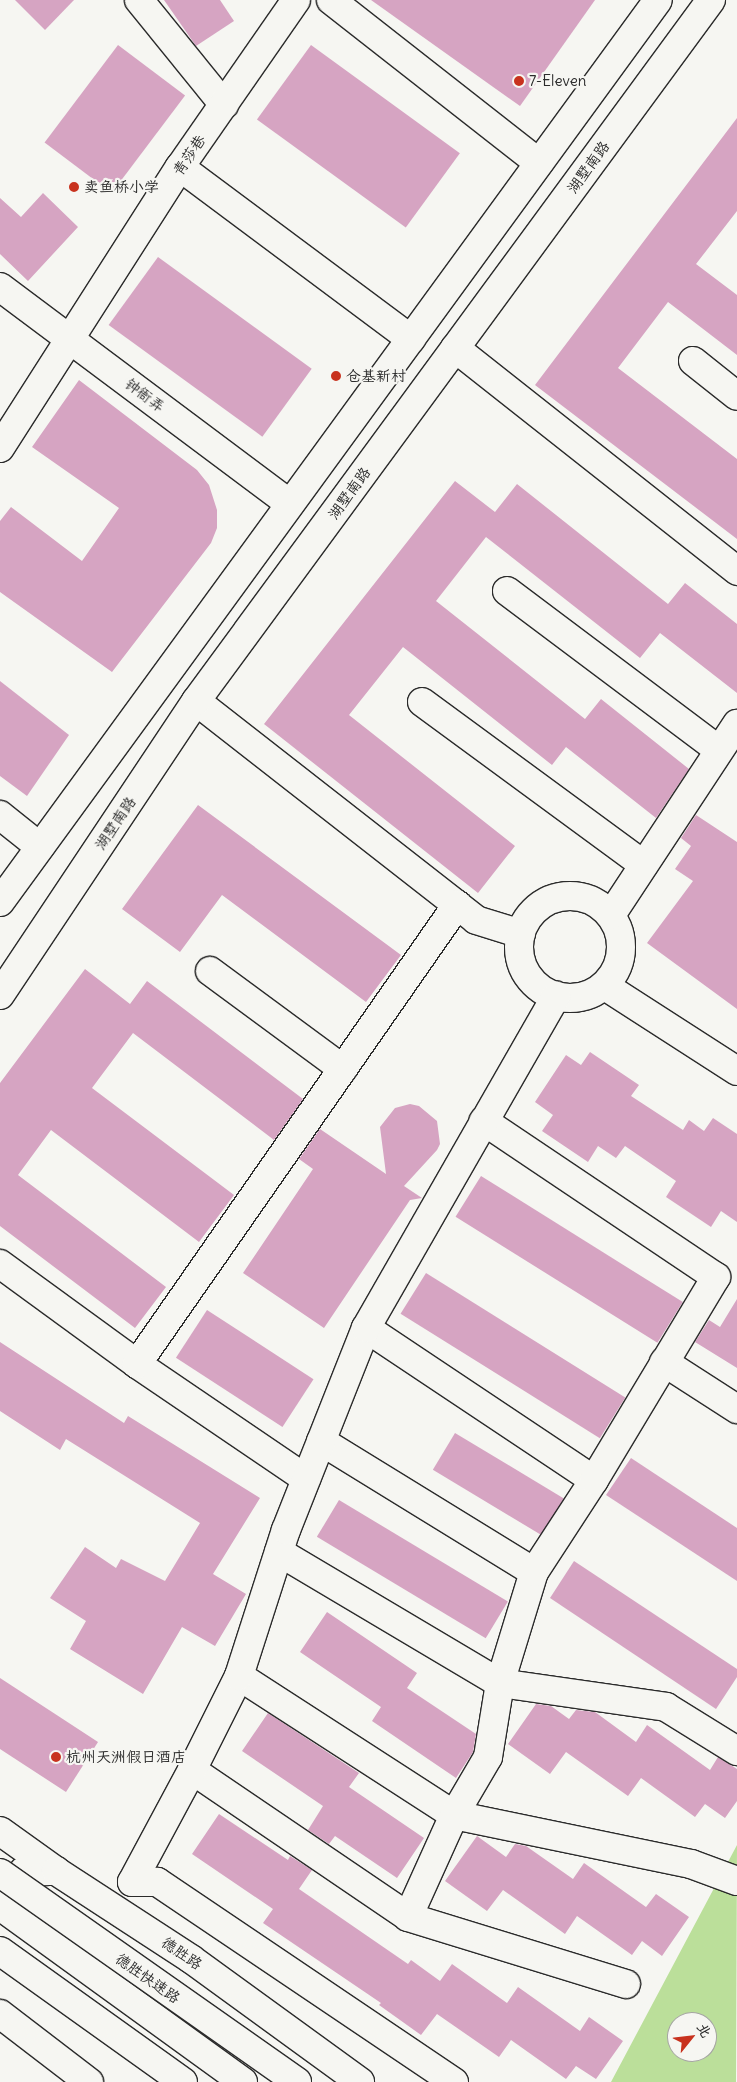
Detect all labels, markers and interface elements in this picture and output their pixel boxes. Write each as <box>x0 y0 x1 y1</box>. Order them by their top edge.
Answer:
place label: 7-Eleven <box>529 72 587 90</box>
marker: 7-Eleven <box>513 75 525 87</box>
street label: 青莎巷 <box>169 131 209 179</box>
street label: 湖墅南路 <box>563 137 613 197</box>
place label: 卖鱼桥小学 <box>84 178 159 196</box>
marker: 卖鱼桥小学 <box>68 181 80 193</box>
place label: 仓基新村 <box>346 367 406 385</box>
marker: 仓基新村 <box>330 370 342 382</box>
street label: 钟衙弄 <box>122 374 168 416</box>
street label: 湖墅南路 <box>324 463 374 523</box>
street label: 湖墅南路 <box>91 793 139 853</box>
place label: 杭州天洲假日酒店 <box>66 1748 186 1766</box>
marker: 杭州天洲假日酒店 <box>50 1751 62 1763</box>
street label: 德胜路 <box>158 1933 206 1973</box>
street label: 德胜快速路 <box>112 1949 184 2007</box>
north arrow <box>667 2012 717 2062</box>
text: 北 <box>693 2020 716 2041</box>

